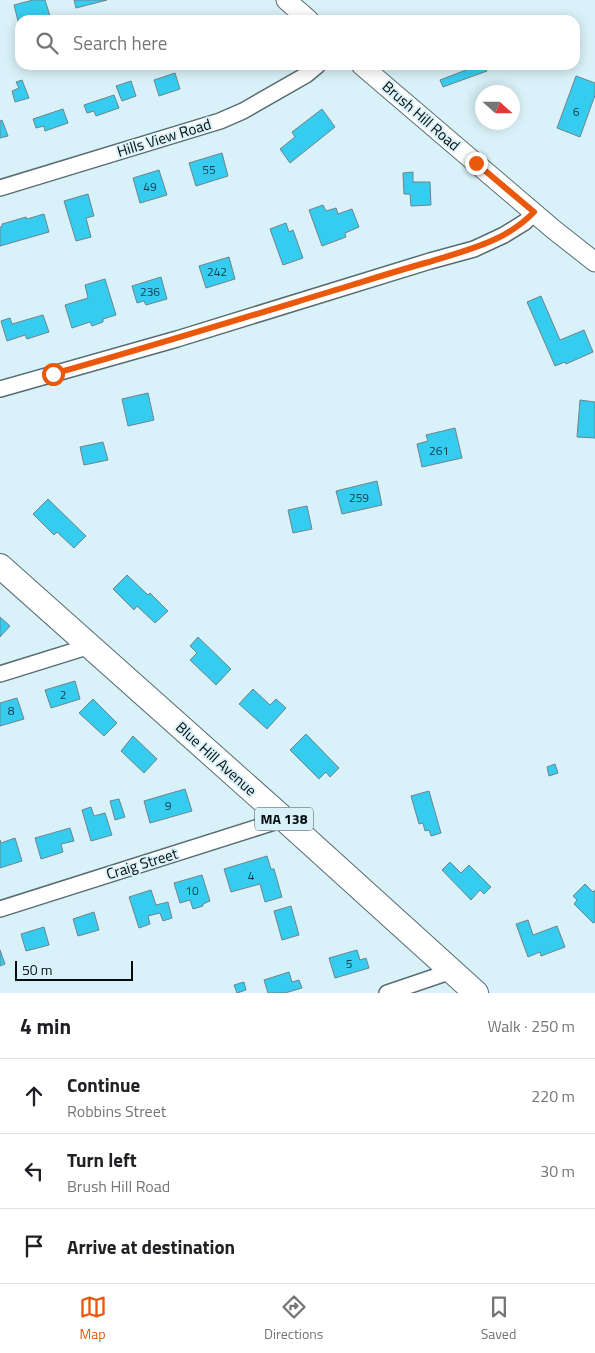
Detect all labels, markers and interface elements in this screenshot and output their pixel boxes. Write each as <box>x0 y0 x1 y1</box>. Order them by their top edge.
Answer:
search box <box>15 15 580 70</box>
text: Search here <box>73 28 167 57</box>
icon: search <box>33 29 61 57</box>
street label: Brush Hill Road <box>377 75 465 156</box>
north arrow <box>475 85 520 130</box>
house number: 6 <box>573 102 580 121</box>
street label: Hills View Road <box>114 112 214 163</box>
route end <box>465 152 488 175</box>
house number: 55 <box>202 160 216 179</box>
house number: 49 <box>143 177 157 196</box>
house number: 242 <box>207 262 227 281</box>
house number: 236 <box>140 282 160 301</box>
route start <box>42 363 65 386</box>
house number: 261 <box>429 441 449 460</box>
house number: 259 <box>349 488 369 507</box>
house number: 2 <box>60 685 66 704</box>
house number: 8 <box>8 701 15 720</box>
street label: Blue Hill Avenue <box>171 716 262 801</box>
house number: 9 <box>165 796 172 815</box>
road number: MA 138 <box>255 808 313 831</box>
street label: Craig Street <box>103 842 181 885</box>
house number: 4 <box>248 866 255 885</box>
house number: 10 <box>185 881 199 900</box>
house number: 5 <box>346 954 353 973</box>
scale bar <box>15 958 132 981</box>
text: 50 m <box>22 959 52 980</box>
text: 4 min <box>20 1010 71 1042</box>
text: Walk · 250 m <box>487 1014 575 1038</box>
text: Continue <box>67 1070 140 1099</box>
icon: ahead <box>20 1082 48 1110</box>
text: 220 m <box>531 1084 575 1108</box>
text: Robbins Street <box>67 1099 166 1123</box>
text: Turn left <box>67 1145 137 1174</box>
icon: left <box>20 1157 48 1185</box>
text: 30 m <box>540 1159 575 1183</box>
text: Brush Hill Road <box>67 1174 170 1198</box>
icon: arrive <box>20 1232 48 1260</box>
text: Arrive at destination <box>67 1232 235 1261</box>
tab: Map <box>79 1293 107 1344</box>
tab: Directions <box>264 1293 323 1344</box>
tab: Saved <box>481 1293 516 1344</box>

